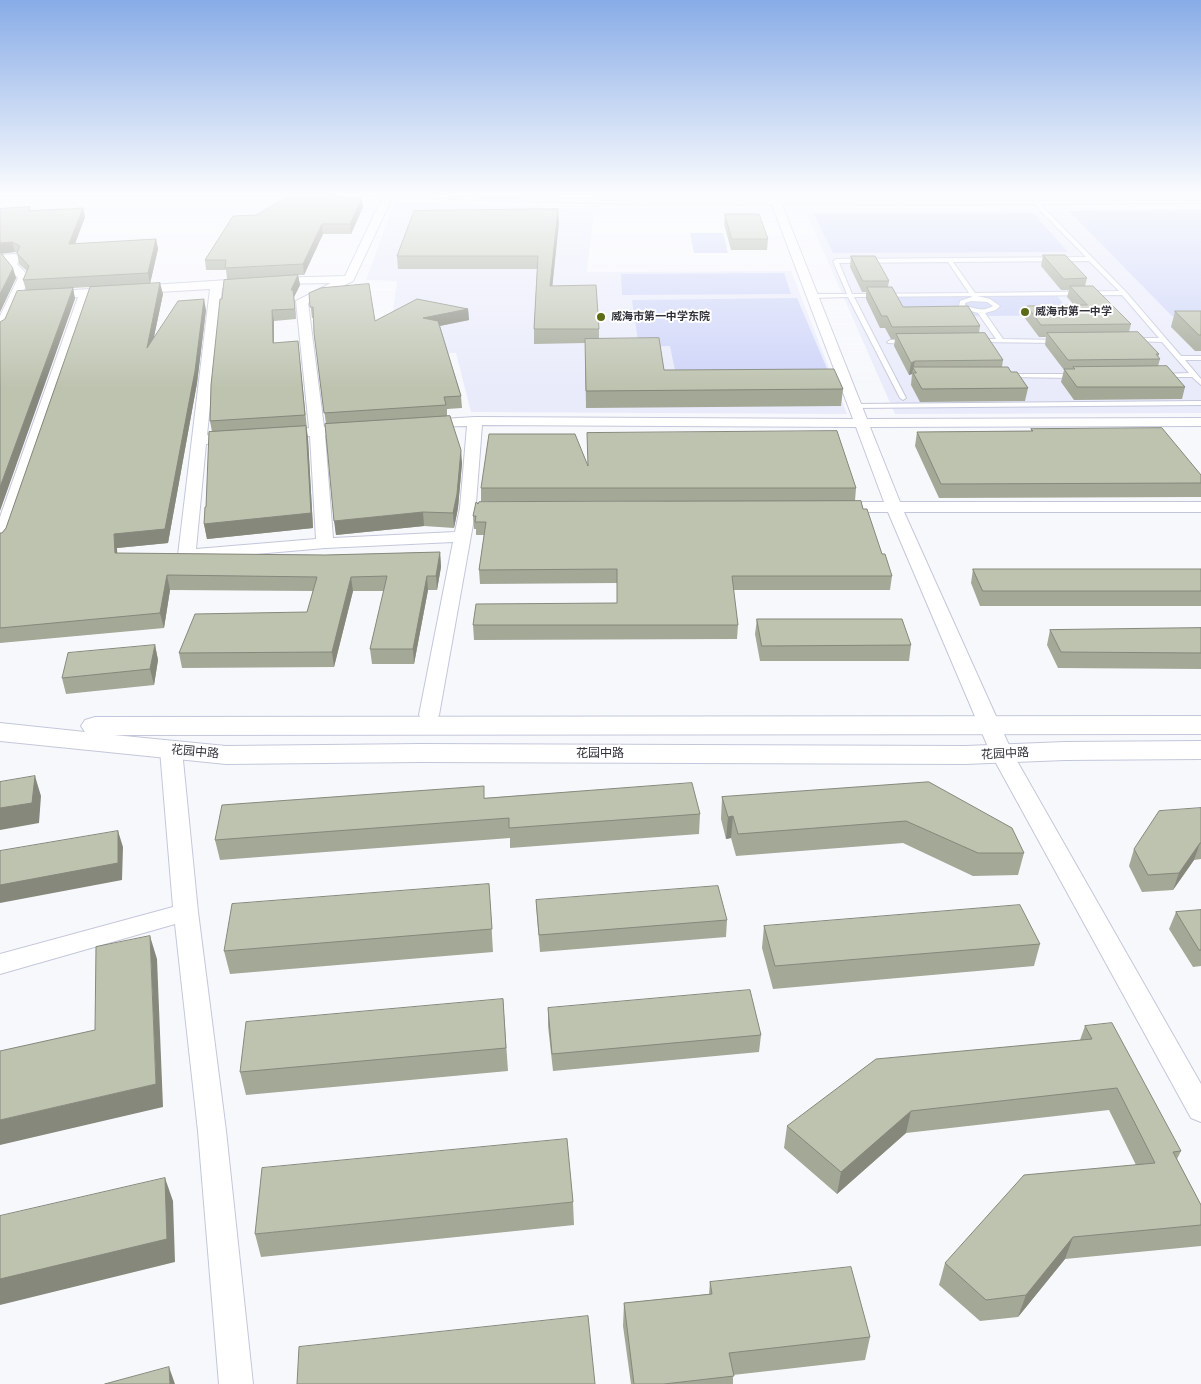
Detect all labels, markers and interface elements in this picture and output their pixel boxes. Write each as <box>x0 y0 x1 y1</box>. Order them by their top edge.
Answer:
place label: 威海市第一中学 <box>1035 305 1112 319</box>
marker: 威海市第一中学 <box>1019 306 1031 318</box>
place label: 威海市第一中学东院 <box>611 310 710 324</box>
marker: 威海市第一中学东院 <box>595 311 607 323</box>
street label: 花园中路 <box>170 743 220 761</box>
street label: 花园中路 <box>981 746 1029 762</box>
street label: 花园中路 <box>576 747 624 761</box>

